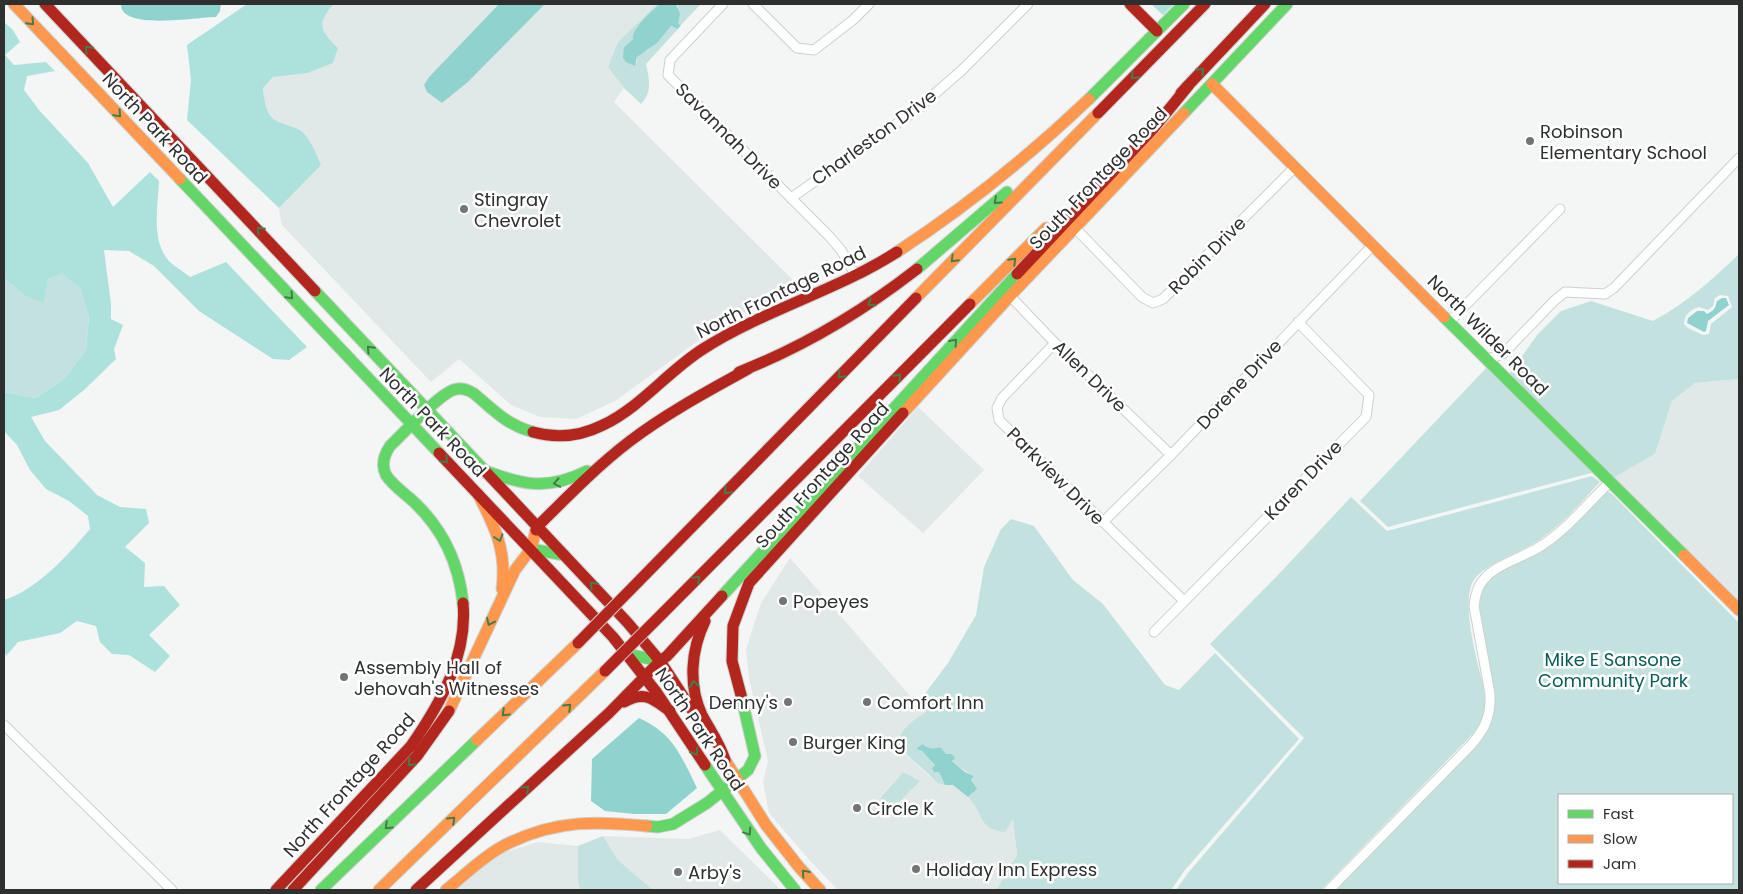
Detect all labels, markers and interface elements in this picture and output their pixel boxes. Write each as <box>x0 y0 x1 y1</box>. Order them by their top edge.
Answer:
one-way arrow <box>25 16 34 25</box>
one-way arrow <box>85 45 94 54</box>
street label: North Park Road <box>97 67 213 189</box>
one-way arrow <box>1195 68 1204 77</box>
one-way arrow <box>1131 70 1140 79</box>
street label: Savannah Drive <box>670 77 788 195</box>
street label: Charleston Drive <box>806 83 942 191</box>
street label: South Frontage Road <box>1023 101 1173 255</box>
one-way arrow <box>112 108 121 117</box>
place label: Robinson Elementary School <box>1540 119 1707 165</box>
marker: Robinson Elementary School <box>1524 135 1536 147</box>
place label: Stingray Chevrolet <box>474 187 561 233</box>
one-way arrow <box>993 195 1002 204</box>
marker: Stingray Chevrolet <box>458 203 470 215</box>
street label: Robin Drive <box>1163 211 1251 299</box>
one-way arrow <box>257 227 266 236</box>
street label: North Frontage Road <box>692 240 870 344</box>
one-way arrow <box>951 253 960 262</box>
one-way arrow <box>1007 258 1016 267</box>
street label: North Wilder Road <box>1422 269 1554 401</box>
one-way arrow <box>284 290 293 299</box>
one-way arrow <box>867 297 876 306</box>
street label: Allen Drive <box>1048 334 1132 418</box>
street label: Dorene Drive <box>1191 334 1287 434</box>
one-way arrow <box>948 339 957 348</box>
one-way arrow <box>367 346 376 355</box>
street label: North Park Road <box>374 362 492 482</box>
one-way arrow <box>837 369 846 378</box>
one-way arrow <box>893 373 902 382</box>
street label: South Frontage Road <box>749 396 895 554</box>
street label: Parkview Drive <box>1002 422 1110 530</box>
street label: Karen Drive <box>1258 435 1348 525</box>
one-way arrow <box>439 454 448 463</box>
one-way arrow <box>553 477 562 487</box>
one-way arrow <box>724 485 733 494</box>
one-way arrow <box>493 533 503 542</box>
one-way arrow <box>692 575 701 584</box>
one-way arrow <box>589 582 598 591</box>
place label: Popeyes <box>793 589 869 614</box>
marker: Popeyes <box>777 595 789 607</box>
one-way arrow <box>486 617 497 626</box>
park label: Mike E Sansone Community Park <box>1538 647 1689 693</box>
place label: Assembly Hall of Jehovah's Witnesses <box>354 655 539 701</box>
street label: North Park Road <box>649 662 751 796</box>
marker: Assembly Hall of Jehovah's Witnesses <box>338 671 350 683</box>
one-way arrow <box>689 679 699 688</box>
place label: Denny's <box>709 690 778 715</box>
place label: Comfort Inn <box>877 690 984 715</box>
marker: Denny's <box>782 696 794 708</box>
marker: Comfort Inn <box>861 696 873 708</box>
one-way arrow <box>563 704 572 713</box>
street label: North Frontage Road <box>277 707 421 863</box>
one-way arrow <box>501 707 510 716</box>
place label: Burger King <box>803 730 906 755</box>
marker: Burger King <box>787 736 799 748</box>
one-way arrow <box>689 746 699 755</box>
one-way arrow <box>408 757 417 766</box>
one-way arrow <box>520 786 529 795</box>
legend <box>1558 794 1733 884</box>
place label: Circle K <box>867 796 934 821</box>
marker: Circle K <box>851 802 863 814</box>
text: Fast <box>1603 803 1634 824</box>
one-way arrow <box>446 817 455 826</box>
one-way arrow <box>385 820 394 829</box>
one-way arrow <box>742 826 751 836</box>
text: Slow <box>1603 828 1638 849</box>
text: Jam <box>1603 853 1637 874</box>
place label: Holiday Inn Express <box>926 857 1097 882</box>
place label: Arby's <box>688 860 741 885</box>
marker: Holiday Inn Express <box>910 863 922 875</box>
marker: Arby's <box>672 866 684 878</box>
one-way arrow <box>802 870 810 879</box>

